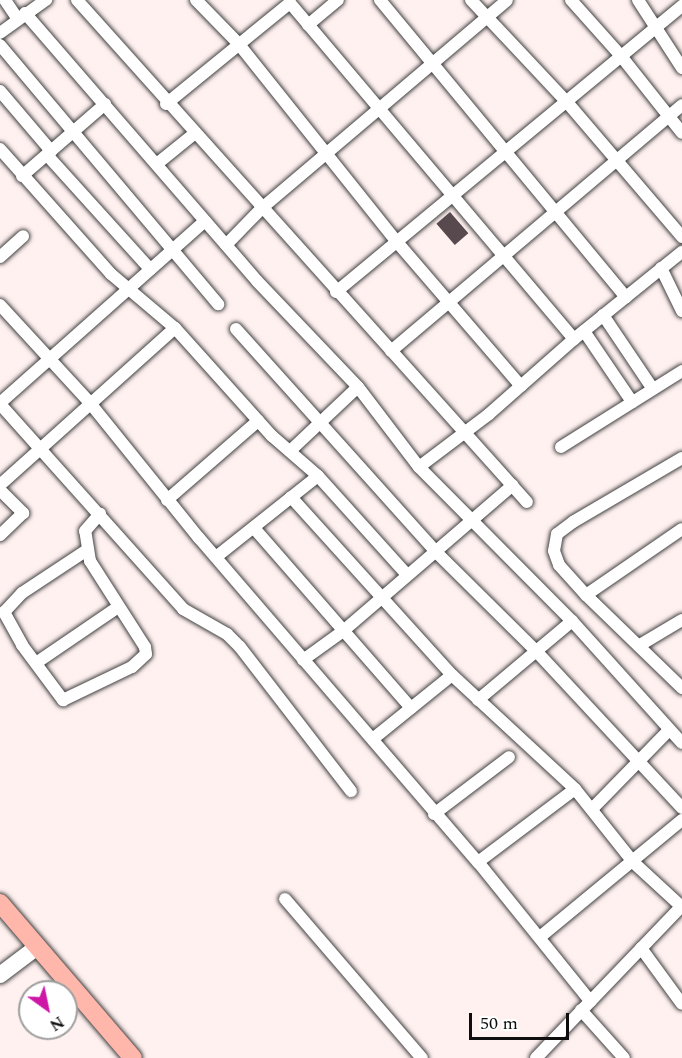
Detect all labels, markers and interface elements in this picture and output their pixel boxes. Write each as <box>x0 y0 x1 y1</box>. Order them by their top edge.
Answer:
north arrow <box>18 980 78 1040</box>
scale bar <box>472 1001 572 1039</box>
text: N <box>45 1010 69 1037</box>
text: 50 m <box>480 1010 518 1037</box>

